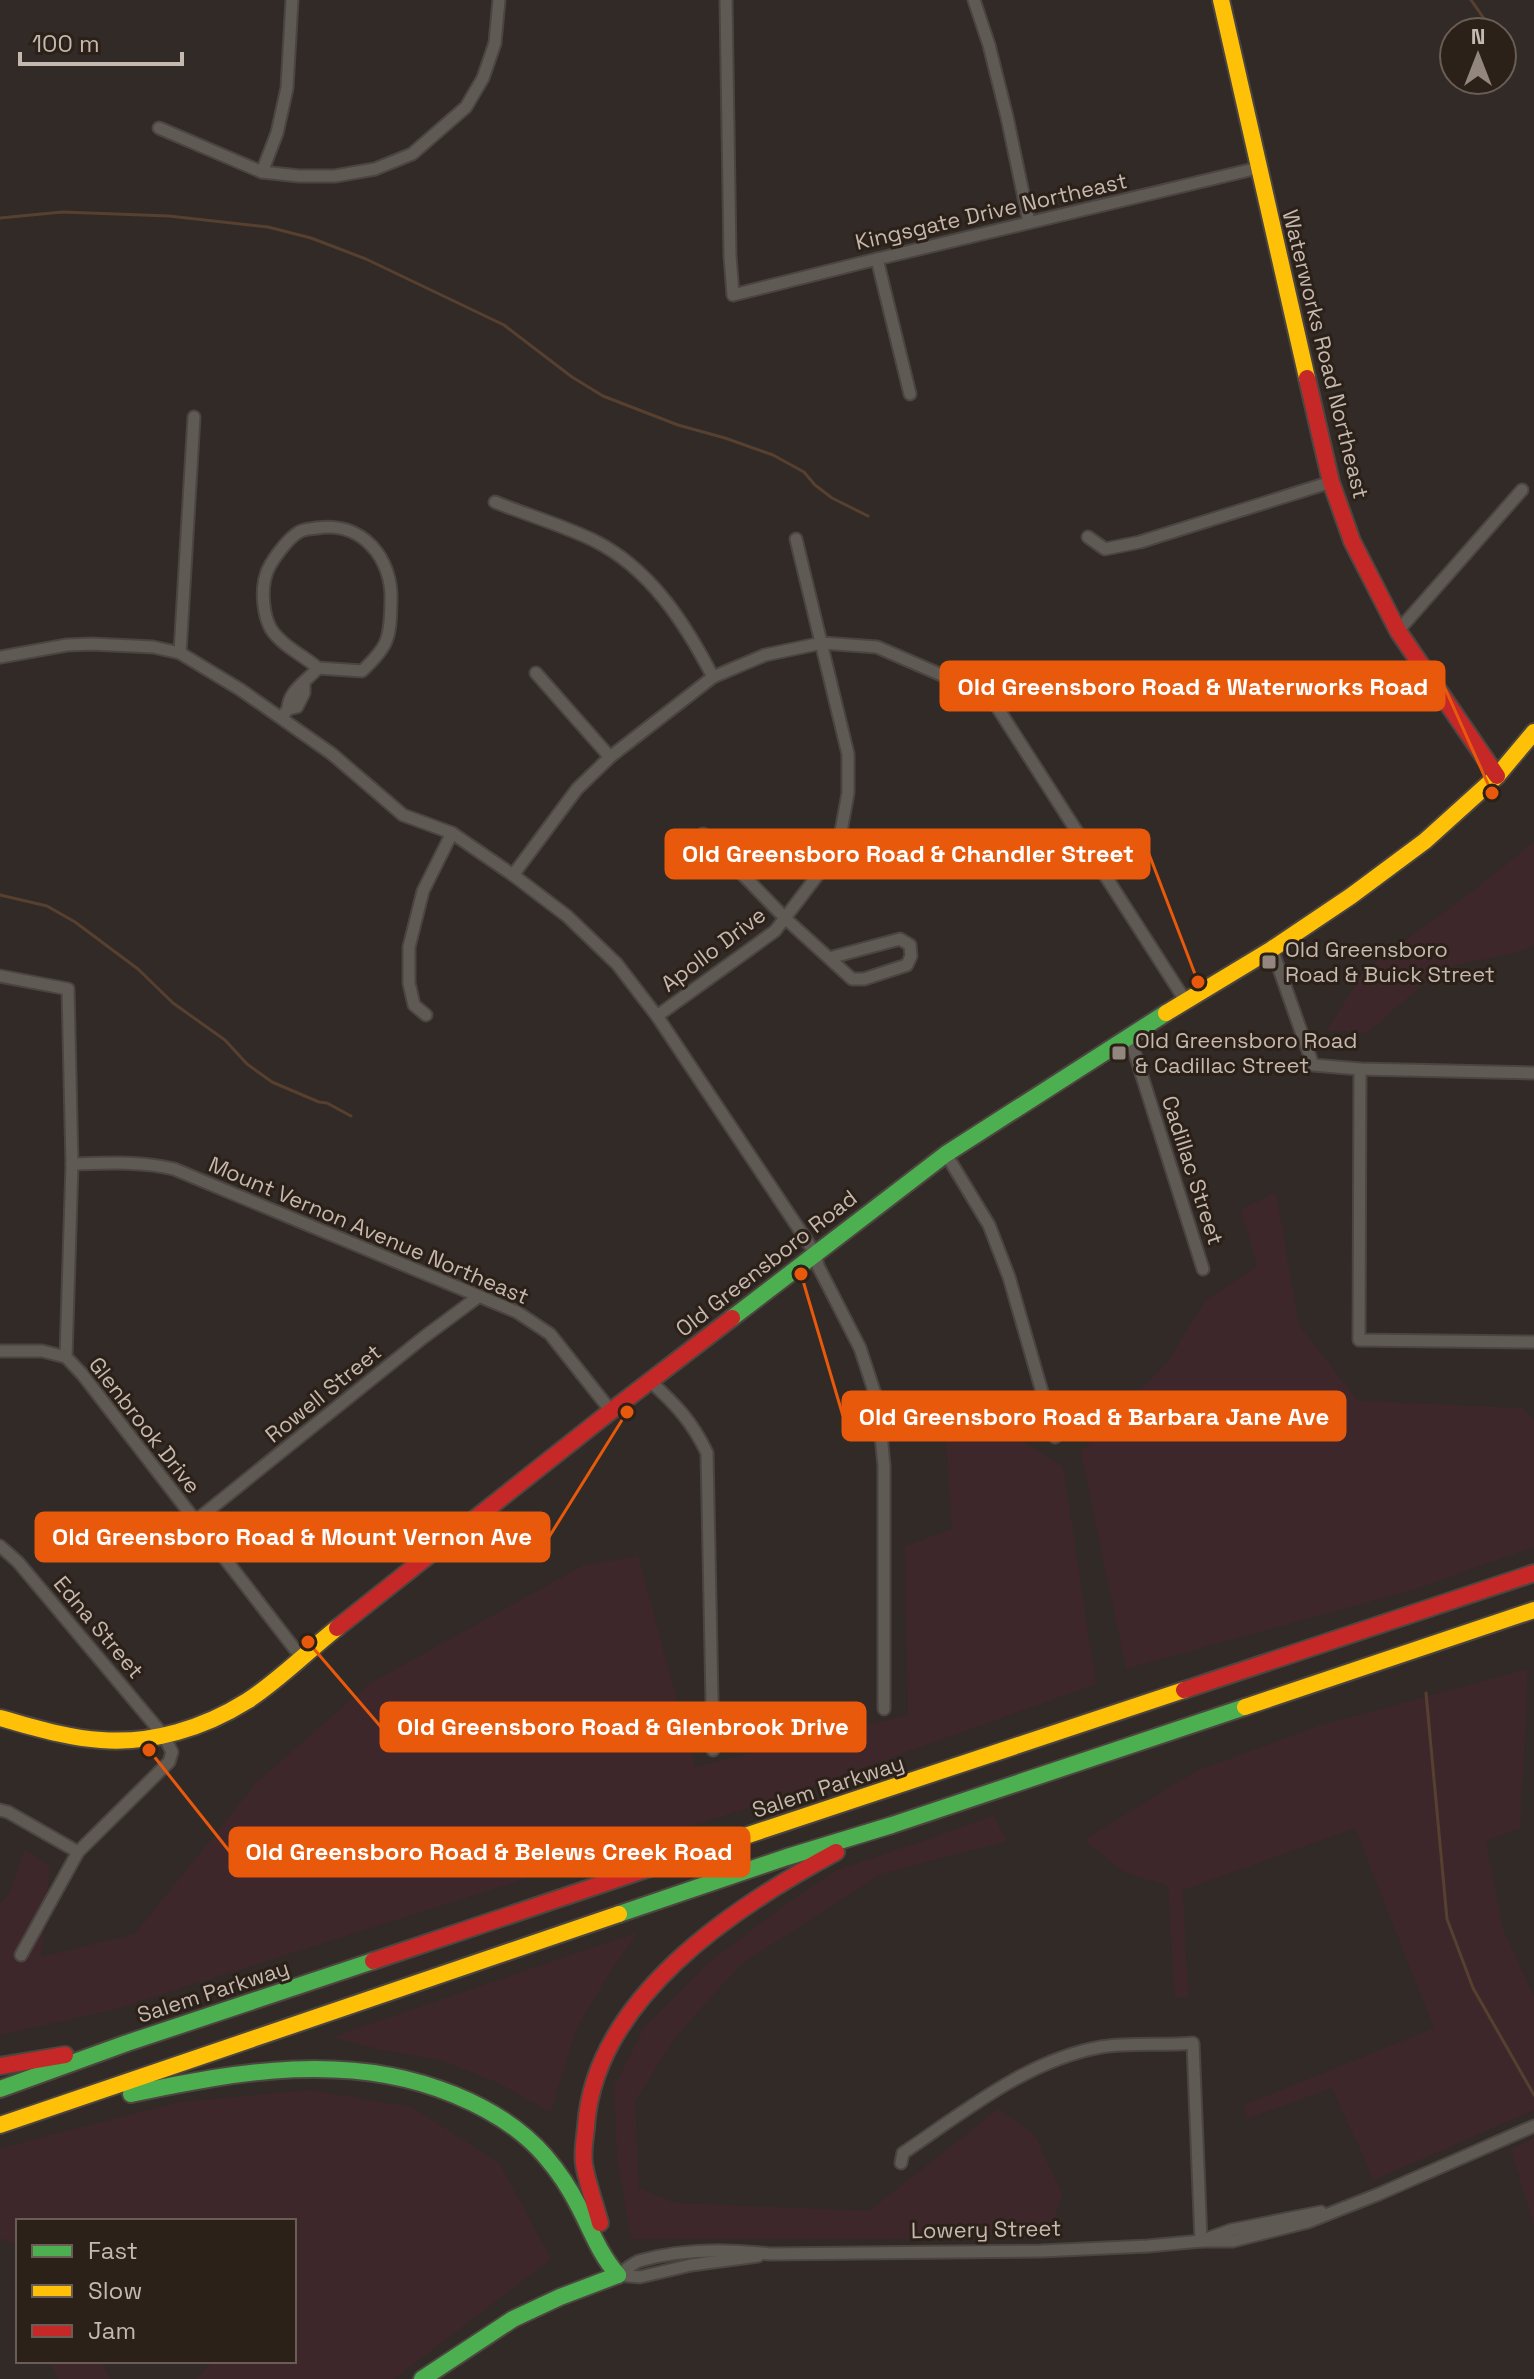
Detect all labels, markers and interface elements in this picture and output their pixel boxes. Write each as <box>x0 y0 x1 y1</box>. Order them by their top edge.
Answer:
scale bar <box>20 16 182 66</box>
north arrow <box>1438 16 1518 96</box>
text: N <box>1471 22 1485 50</box>
text: 100 m <box>32 28 100 59</box>
street label: Kingsgate Drive Northeast <box>852 166 1130 256</box>
street label: Waterworks Road Northeast <box>1276 207 1376 501</box>
callout: Old Greensboro Road & Waterworks Road <box>941 662 1444 710</box>
text: Old Greensboro Road & Waterworks Road <box>958 671 1428 702</box>
callout: Old Greensboro Road & Chandler Street <box>666 830 1149 878</box>
text: Old Greensboro Road & Chandler Street <box>682 838 1134 869</box>
street label: Apollo Drive <box>655 900 771 998</box>
place label: Old Greensboro Road & Buick Street <box>1285 935 1495 988</box>
marker: Old Greensboro Road & Buick Street <box>1260 953 1278 971</box>
place label: Old Greensboro Road & Cadillac Street <box>1135 1026 1357 1079</box>
marker: Old Greensboro Road & Cadillac Street <box>1110 1044 1128 1062</box>
street label: Cadillac Street <box>1156 1092 1230 1248</box>
street label: Mount Vernon Avenue Northeast <box>205 1150 533 1310</box>
street label: Old Greensboro Road <box>670 1184 862 1342</box>
street label: Rowell Street <box>259 1338 387 1448</box>
street label: Glenbrook Drive <box>83 1351 207 1499</box>
callout: Old Greensboro Road & Barbara Jane Ave <box>843 1392 1345 1440</box>
text: Old Greensboro Road & Barbara Jane Ave <box>859 1401 1329 1432</box>
callout: Old Greensboro Road & Mount Vernon Ave <box>36 1513 549 1561</box>
text: Old Greensboro Road & Mount Vernon Ave <box>52 1521 532 1552</box>
street label: Edna Street <box>48 1570 150 1684</box>
callout: Old Greensboro Road & Glenbrook Drive <box>381 1703 865 1751</box>
text: Old Greensboro Road & Glenbrook Drive <box>397 1711 849 1742</box>
street label: Salem Parkway <box>748 1748 908 1824</box>
callout: Old Greensboro Road & Belews Creek Road <box>230 1828 749 1876</box>
text: Old Greensboro Road & Belews Creek Road <box>245 1836 733 1867</box>
street label: Salem Parkway <box>133 1953 293 2029</box>
street label: Lowery Street <box>911 2214 1061 2244</box>
legend <box>16 2219 296 2363</box>
text: Fast <box>88 2235 138 2266</box>
text: Slow <box>88 2275 142 2306</box>
text: Jam <box>88 2315 136 2346</box>

